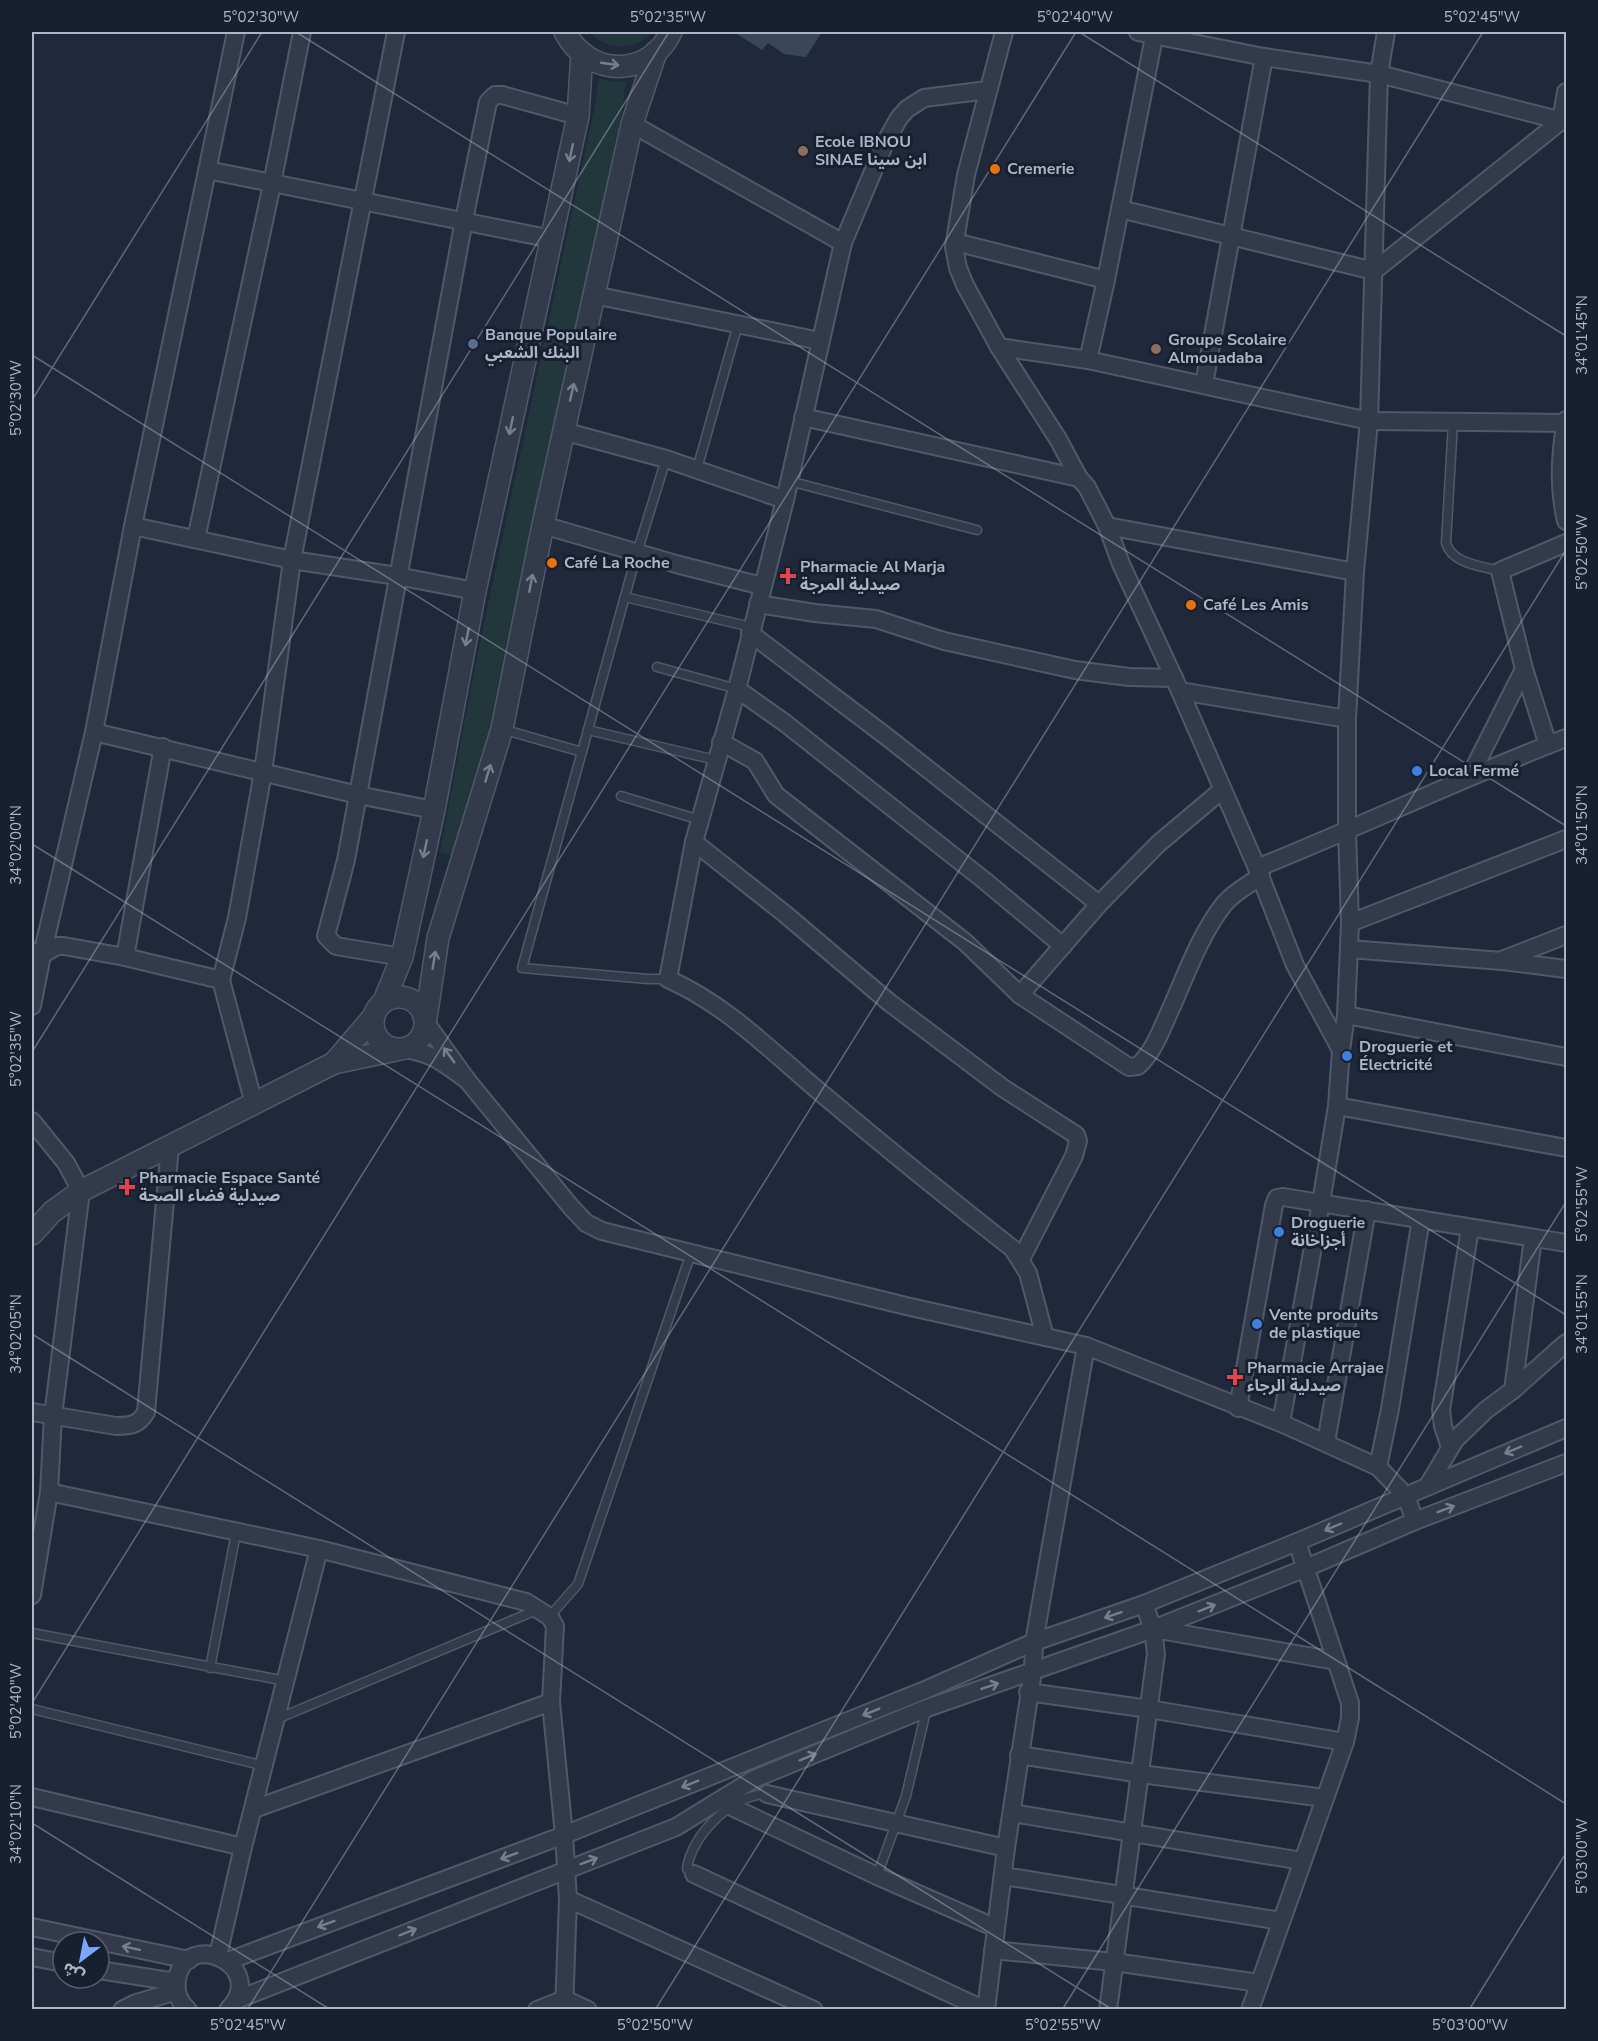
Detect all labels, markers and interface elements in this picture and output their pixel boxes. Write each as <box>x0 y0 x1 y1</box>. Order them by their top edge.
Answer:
text: 5°02'30"W <box>223 7 300 27</box>
text: 5°02'35"W <box>630 7 707 27</box>
text: 5°02'40"W <box>1037 7 1114 27</box>
text: 5°02'45"W <box>1444 7 1521 27</box>
one-way arrow <box>600 59 619 70</box>
place label: Ecole IBNOU SINAE ابن سينا <box>815 131 927 171</box>
one-way arrow <box>564 143 576 162</box>
marker: Ecole IBNOU SINAE ابن سينا <box>796 144 810 158</box>
place label: Cremerie <box>1007 158 1075 180</box>
marker: Cremerie <box>988 162 1002 176</box>
text: 34°01'45"N <box>1572 295 1592 375</box>
place label: Banque Populaire البنك الشعبي <box>485 324 617 366</box>
place label: Groupe Scolaire Almouadaba <box>1168 329 1287 369</box>
marker: Banque Populaire البنك الشعبي <box>466 337 480 351</box>
marker: Groupe Scolaire Almouadaba <box>1149 342 1163 356</box>
text: 5°02'30"W <box>6 359 26 436</box>
one-way arrow <box>566 383 578 402</box>
one-way arrow <box>505 416 517 435</box>
text: 5°02'50"W <box>1572 513 1592 590</box>
place label: Café La Roche <box>564 552 670 574</box>
marker: Café La Roche <box>545 556 559 570</box>
place label: Pharmacie Al Marja صيدلية المرجة <box>800 556 945 596</box>
marker: Pharmacie Al Marja صيدلية المرجة <box>781 569 795 583</box>
one-way arrow <box>526 574 537 593</box>
place label: Café Les Amis <box>1203 594 1309 616</box>
marker: Café Les Amis <box>1184 598 1198 612</box>
one-way arrow <box>461 627 472 646</box>
place label: Local Fermé <box>1429 760 1519 782</box>
one-way arrow <box>484 764 495 783</box>
marker: Local Fermé <box>1410 764 1424 778</box>
text: 34°01'50"N <box>1572 785 1592 865</box>
text: 34°02'00"N <box>6 805 26 885</box>
one-way arrow <box>419 839 431 858</box>
one-way arrow <box>429 951 440 971</box>
text: 5°02'35"W <box>6 1010 26 1087</box>
place label: Droguerie et Électricité <box>1359 1036 1453 1076</box>
one-way arrow <box>443 1048 455 1064</box>
marker: Droguerie et Électricité <box>1340 1049 1354 1063</box>
text: 5°02'55"W <box>1572 1165 1592 1242</box>
place label: Pharmacie Espace Santé صيدلية فضاء الصحة <box>139 1167 321 1207</box>
marker: Pharmacie Espace Santé صيدلية فضاء الصحة <box>120 1180 134 1194</box>
place label: Droguerie أجزاخانة <box>1291 1212 1366 1252</box>
marker: Droguerie أجزاخانة <box>1272 1225 1286 1239</box>
text: 34°01'55"N <box>1572 1274 1592 1354</box>
text: 34°02'05"N <box>6 1294 26 1374</box>
place label: Vente produits de plastique <box>1268 1304 1379 1344</box>
marker: Vente produits de plastique <box>1250 1317 1264 1331</box>
place label: Pharmacie Arrajae صيدلية الرجاء <box>1247 1357 1384 1397</box>
marker: Pharmacie Arrajae صيدلية الرجاء <box>1228 1370 1242 1384</box>
one-way arrow <box>1504 1445 1522 1457</box>
one-way arrow <box>1436 1503 1454 1514</box>
one-way arrow <box>1325 1522 1343 1533</box>
one-way arrow <box>1197 1601 1216 1612</box>
one-way arrow <box>1104 1610 1123 1621</box>
text: 5°02'40"W <box>6 1662 26 1739</box>
one-way arrow <box>980 1680 998 1691</box>
one-way arrow <box>862 1707 880 1718</box>
one-way arrow <box>798 1750 816 1761</box>
one-way arrow <box>681 1779 699 1790</box>
text: 34°02'10"N <box>6 1784 26 1864</box>
text: 5°03'00"W <box>1572 1817 1592 1894</box>
one-way arrow <box>500 1852 518 1863</box>
one-way arrow <box>579 1854 598 1865</box>
one-way arrow <box>317 1920 336 1931</box>
one-way arrow <box>398 1926 416 1937</box>
north arrow <box>51 1930 111 1990</box>
one-way arrow <box>122 1942 142 1953</box>
text: ش <box>58 1957 89 1987</box>
text: 5°02'45"W <box>210 2015 287 2035</box>
text: 5°02'50"W <box>617 2015 694 2035</box>
text: 5°02'55"W <box>1025 2015 1102 2035</box>
text: 5°03'00"W <box>1432 2015 1509 2035</box>

